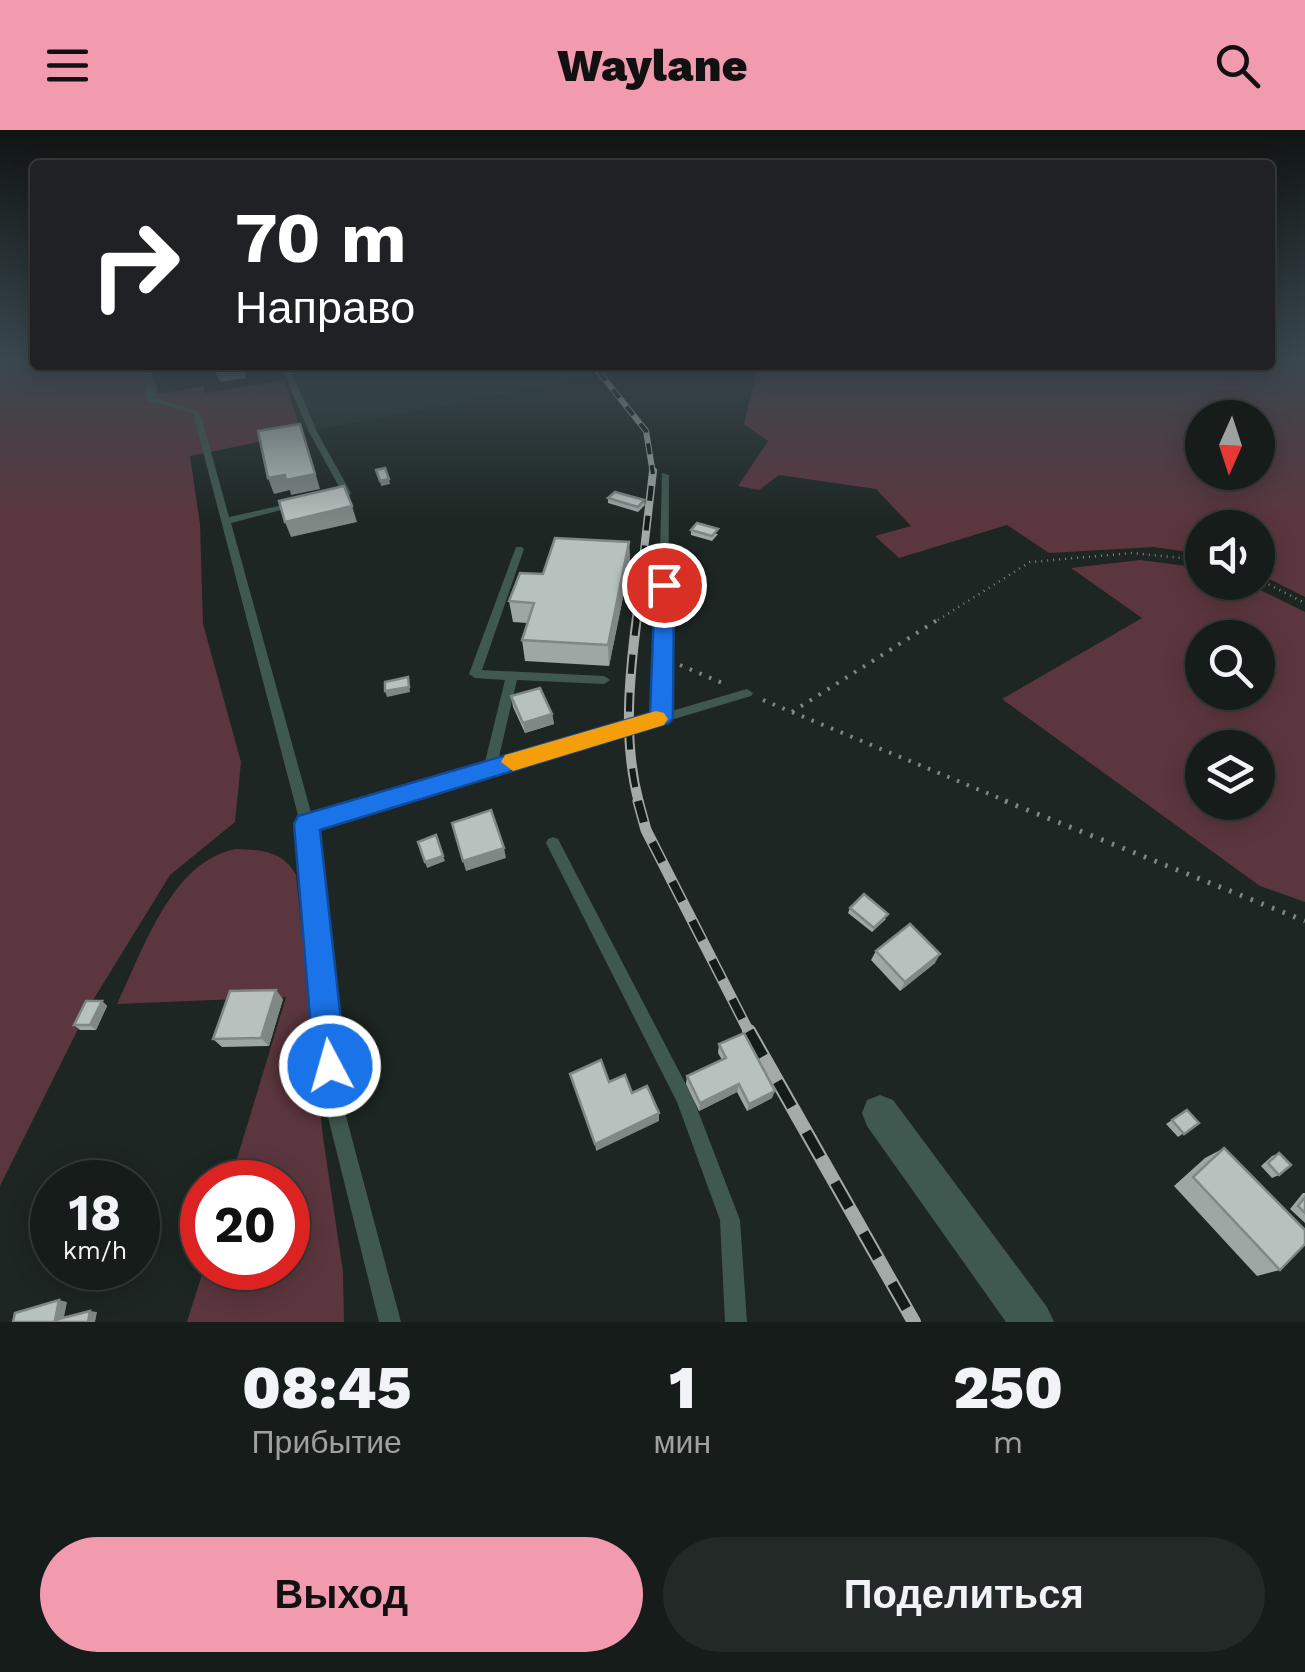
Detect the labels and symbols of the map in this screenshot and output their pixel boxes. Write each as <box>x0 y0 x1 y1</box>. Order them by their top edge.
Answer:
north arrow <box>1185 400 1275 490</box>
pin <box>622 543 707 628</box>
position arrow <box>278 1014 382 1118</box>
speed limit sign: 20 <box>180 1160 310 1290</box>

